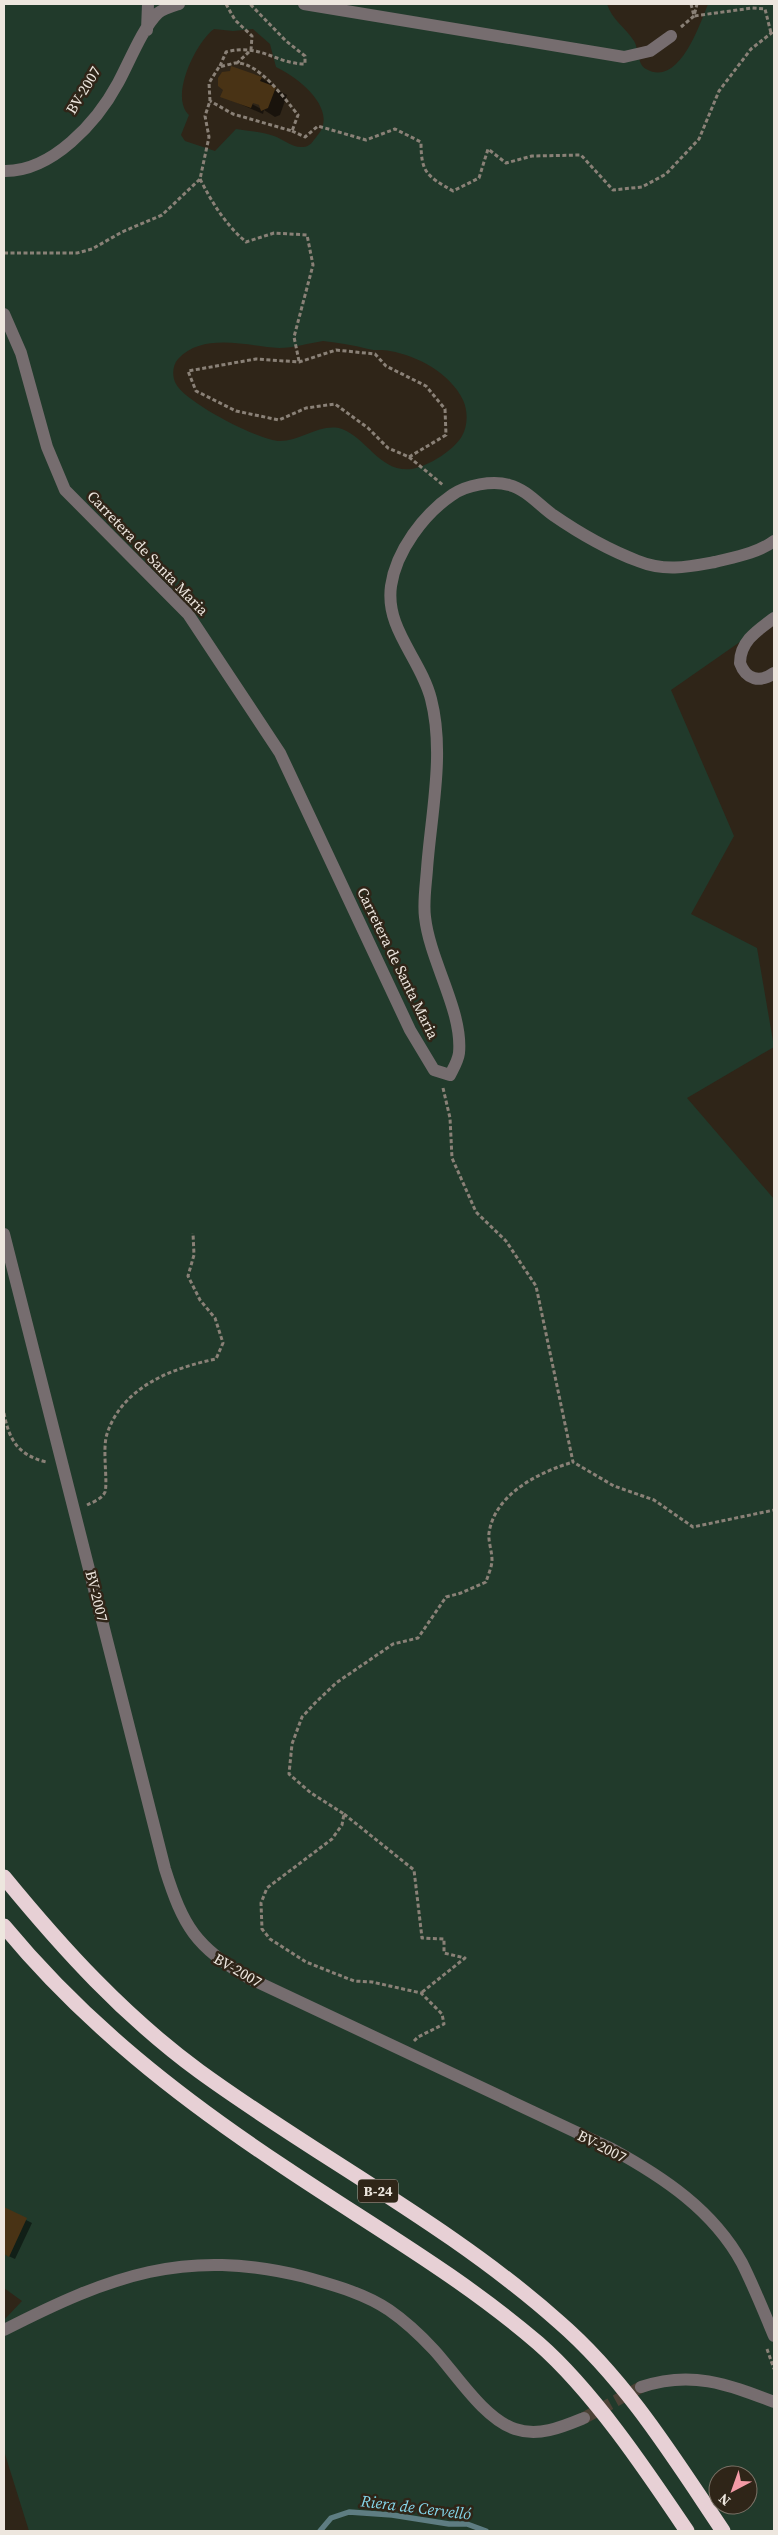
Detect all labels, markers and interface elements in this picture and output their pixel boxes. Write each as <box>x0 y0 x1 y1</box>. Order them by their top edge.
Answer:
street label: BV-2007 <box>60 62 106 118</box>
street label: Carretera de Santa Maria <box>83 486 214 620</box>
street label: Carretera de Santa Maria <box>352 884 444 1043</box>
street label: BV-2007 <box>80 1568 114 1624</box>
street label: BV-2007 <box>210 1948 266 1992</box>
street label: BV-2007 <box>574 2125 630 2167</box>
road number: B-24 <box>358 2180 398 2202</box>
north arrow <box>708 2465 758 2515</box>
water label: Riera de Cervelló <box>359 2489 473 2525</box>
text: N <box>714 2489 735 2511</box>

